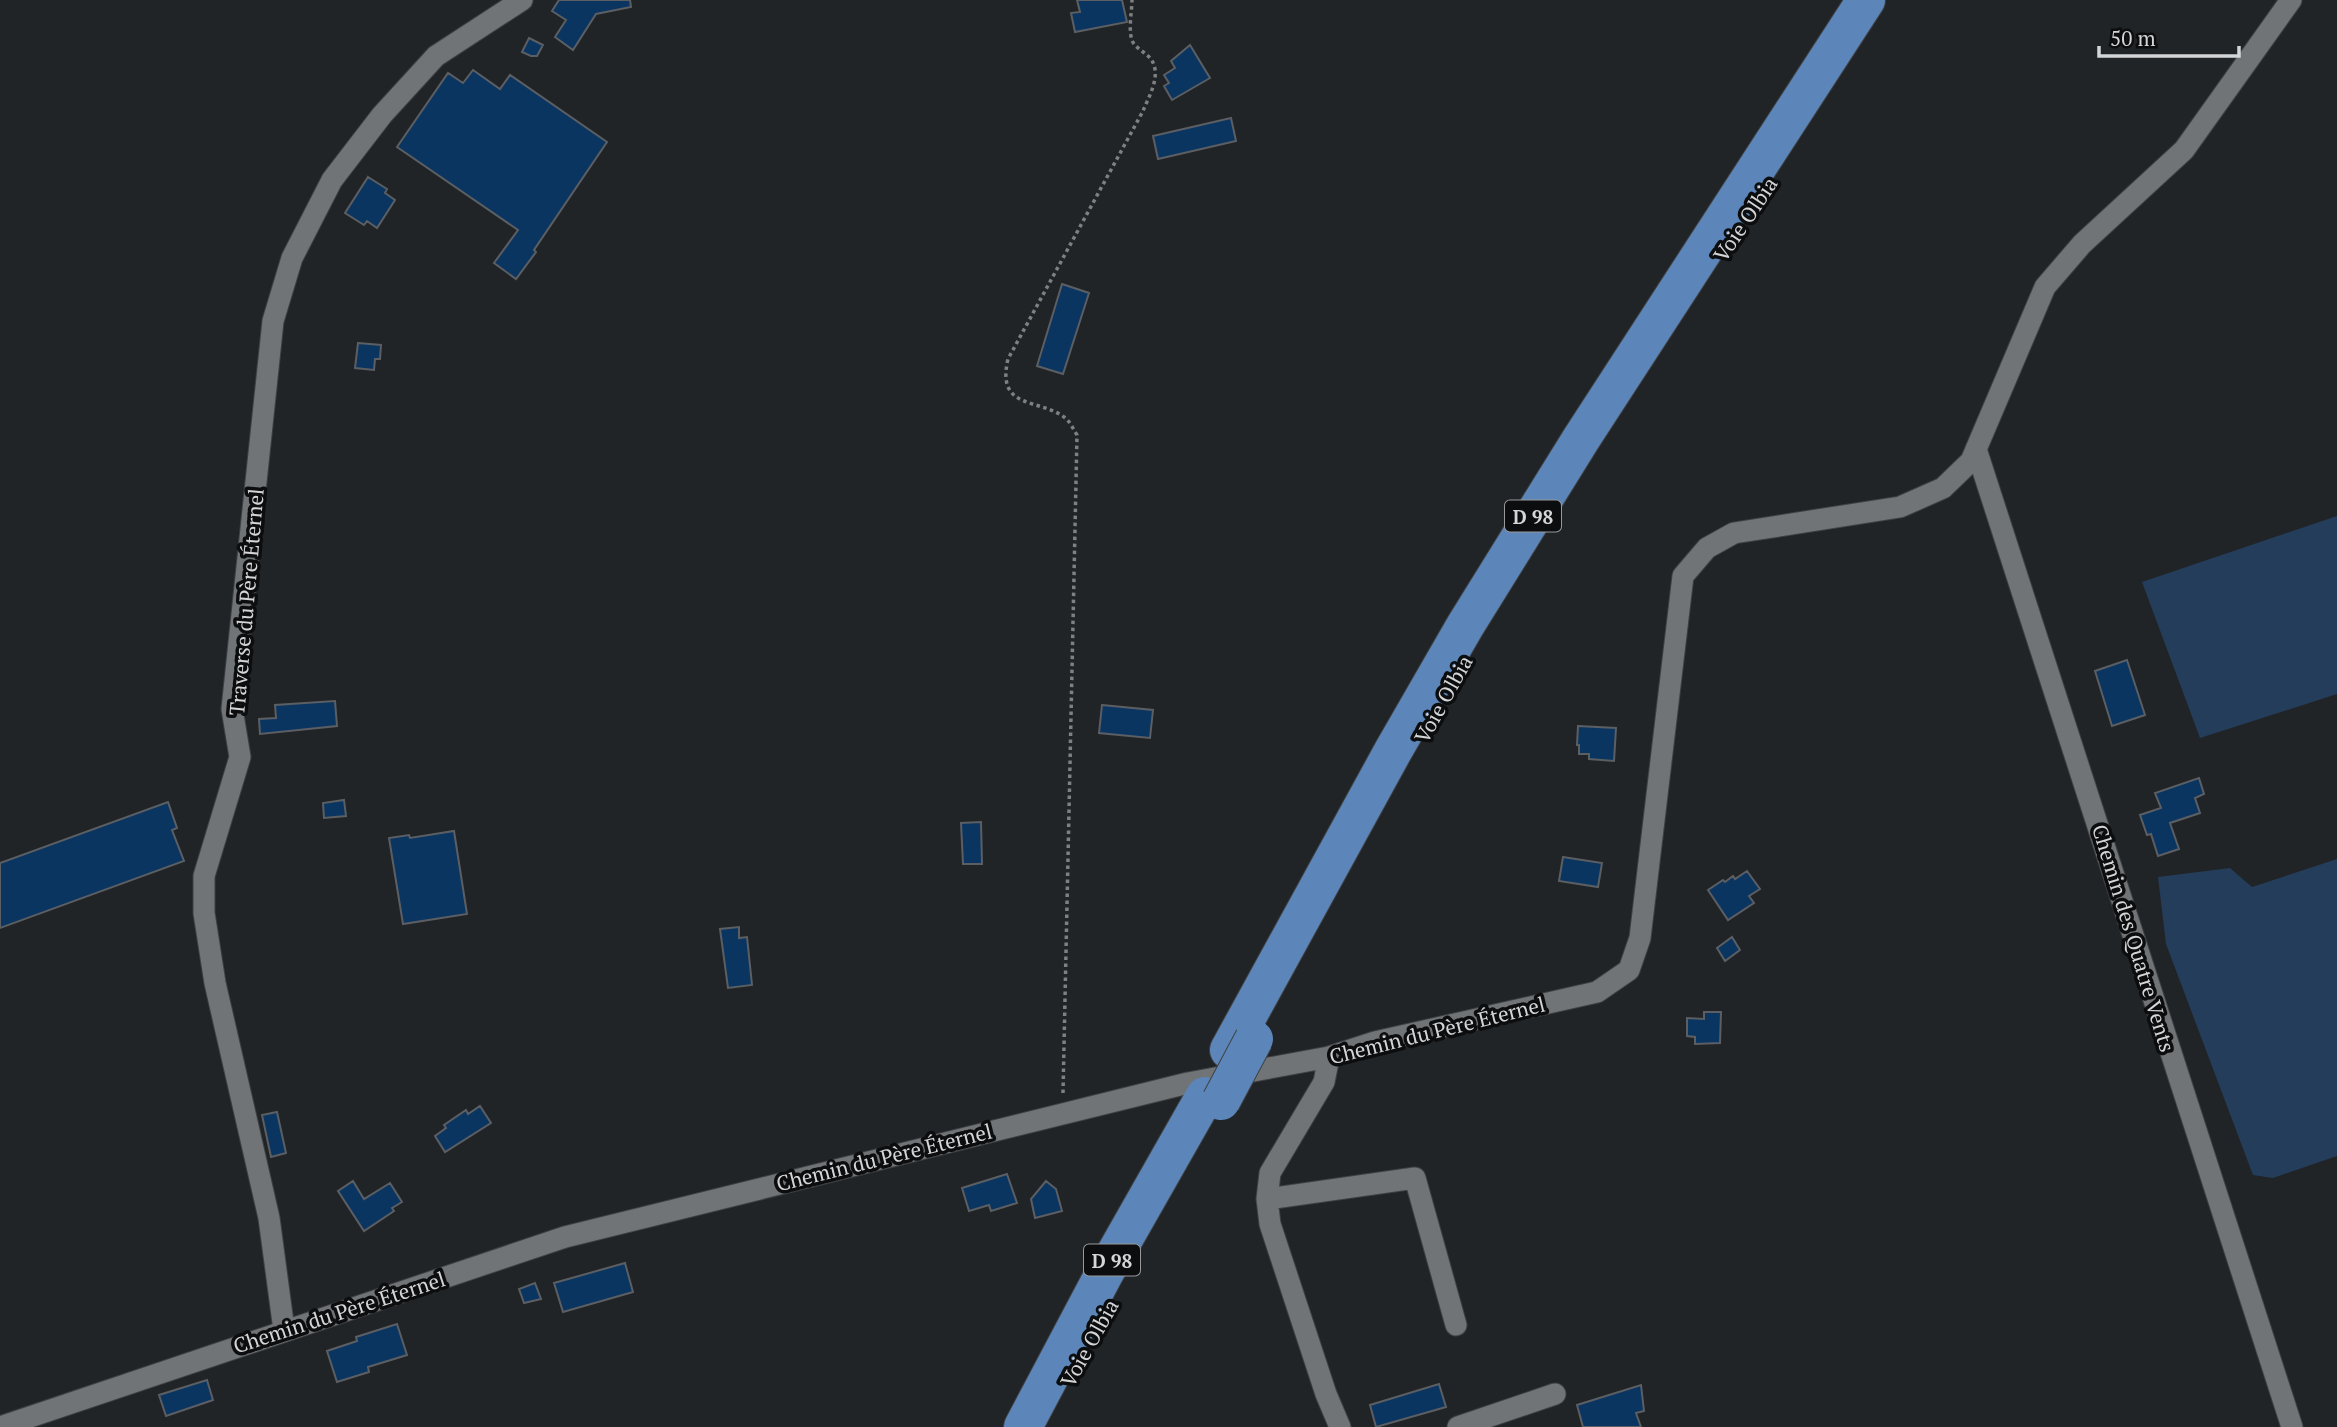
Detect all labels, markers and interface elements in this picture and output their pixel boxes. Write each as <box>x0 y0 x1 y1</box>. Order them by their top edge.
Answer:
scale bar <box>2099 14 2239 58</box>
text: 50 m <box>2110 24 2156 52</box>
street label: Voie Olbia <box>1706 171 1784 267</box>
street label: Traverse du Père Éternel <box>222 487 270 717</box>
road number: D 98 <box>1505 500 1561 531</box>
street label: Voie Olbia <box>1407 650 1479 748</box>
street label: Chemin des Quatre Vents <box>2086 821 2182 1055</box>
street label: Chemin du Père Éternel <box>1326 990 1548 1070</box>
street label: Chemin du Père Éternel <box>773 1117 995 1197</box>
road number: D 98 <box>1084 1244 1140 1276</box>
street label: Chemin du Père Éternel <box>229 1264 449 1360</box>
street label: Voie Olbia <box>1053 1294 1125 1392</box>

